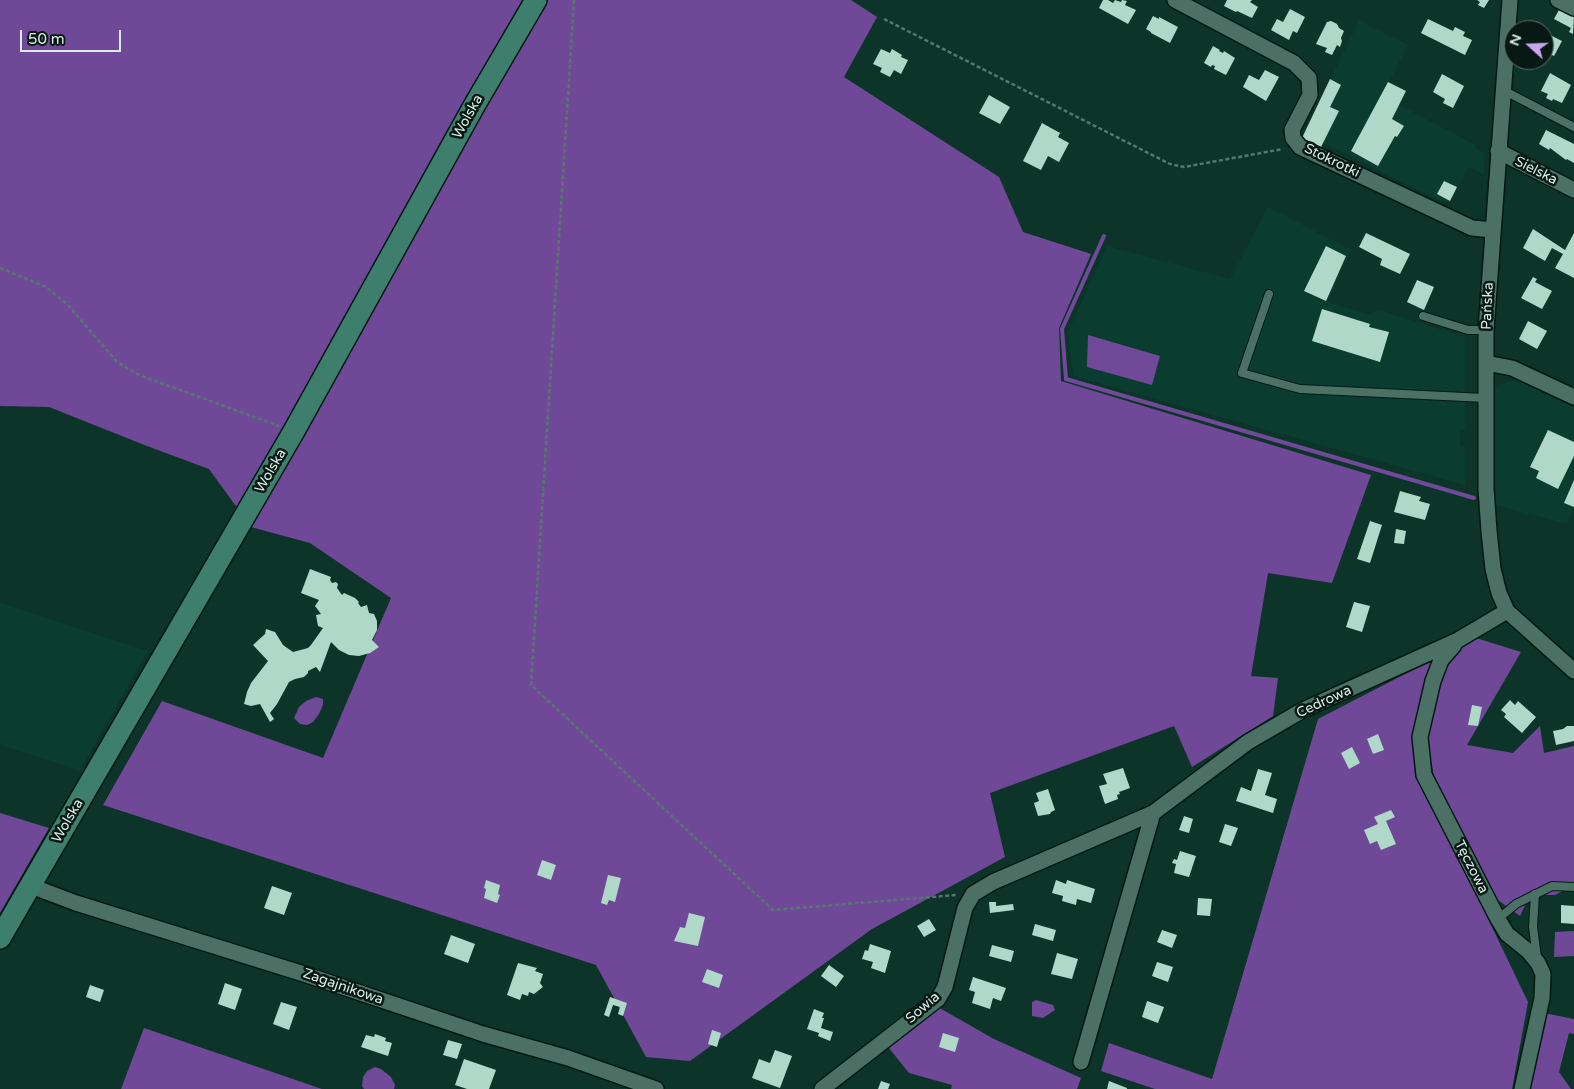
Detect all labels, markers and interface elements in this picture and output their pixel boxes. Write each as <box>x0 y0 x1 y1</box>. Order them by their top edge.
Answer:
scale bar <box>22 20 124 52</box>
north arrow <box>1504 20 1554 70</box>
text: 50 m <box>28 30 65 48</box>
text: N <box>1505 32 1525 48</box>
street label: Wolska <box>449 92 487 142</box>
street label: Stokrotki <box>1301 140 1363 182</box>
street label: Sielska <box>1512 153 1560 189</box>
street label: Pańska <box>1478 282 1498 330</box>
street label: Wolska <box>252 446 290 496</box>
street label: Cedrowa <box>1294 682 1354 722</box>
street label: Wolska <box>49 796 87 846</box>
street label: Tęczowa <box>1451 838 1491 896</box>
street label: Zagajnikowa <box>301 965 385 1009</box>
street label: Sowia <box>903 989 943 1027</box>

